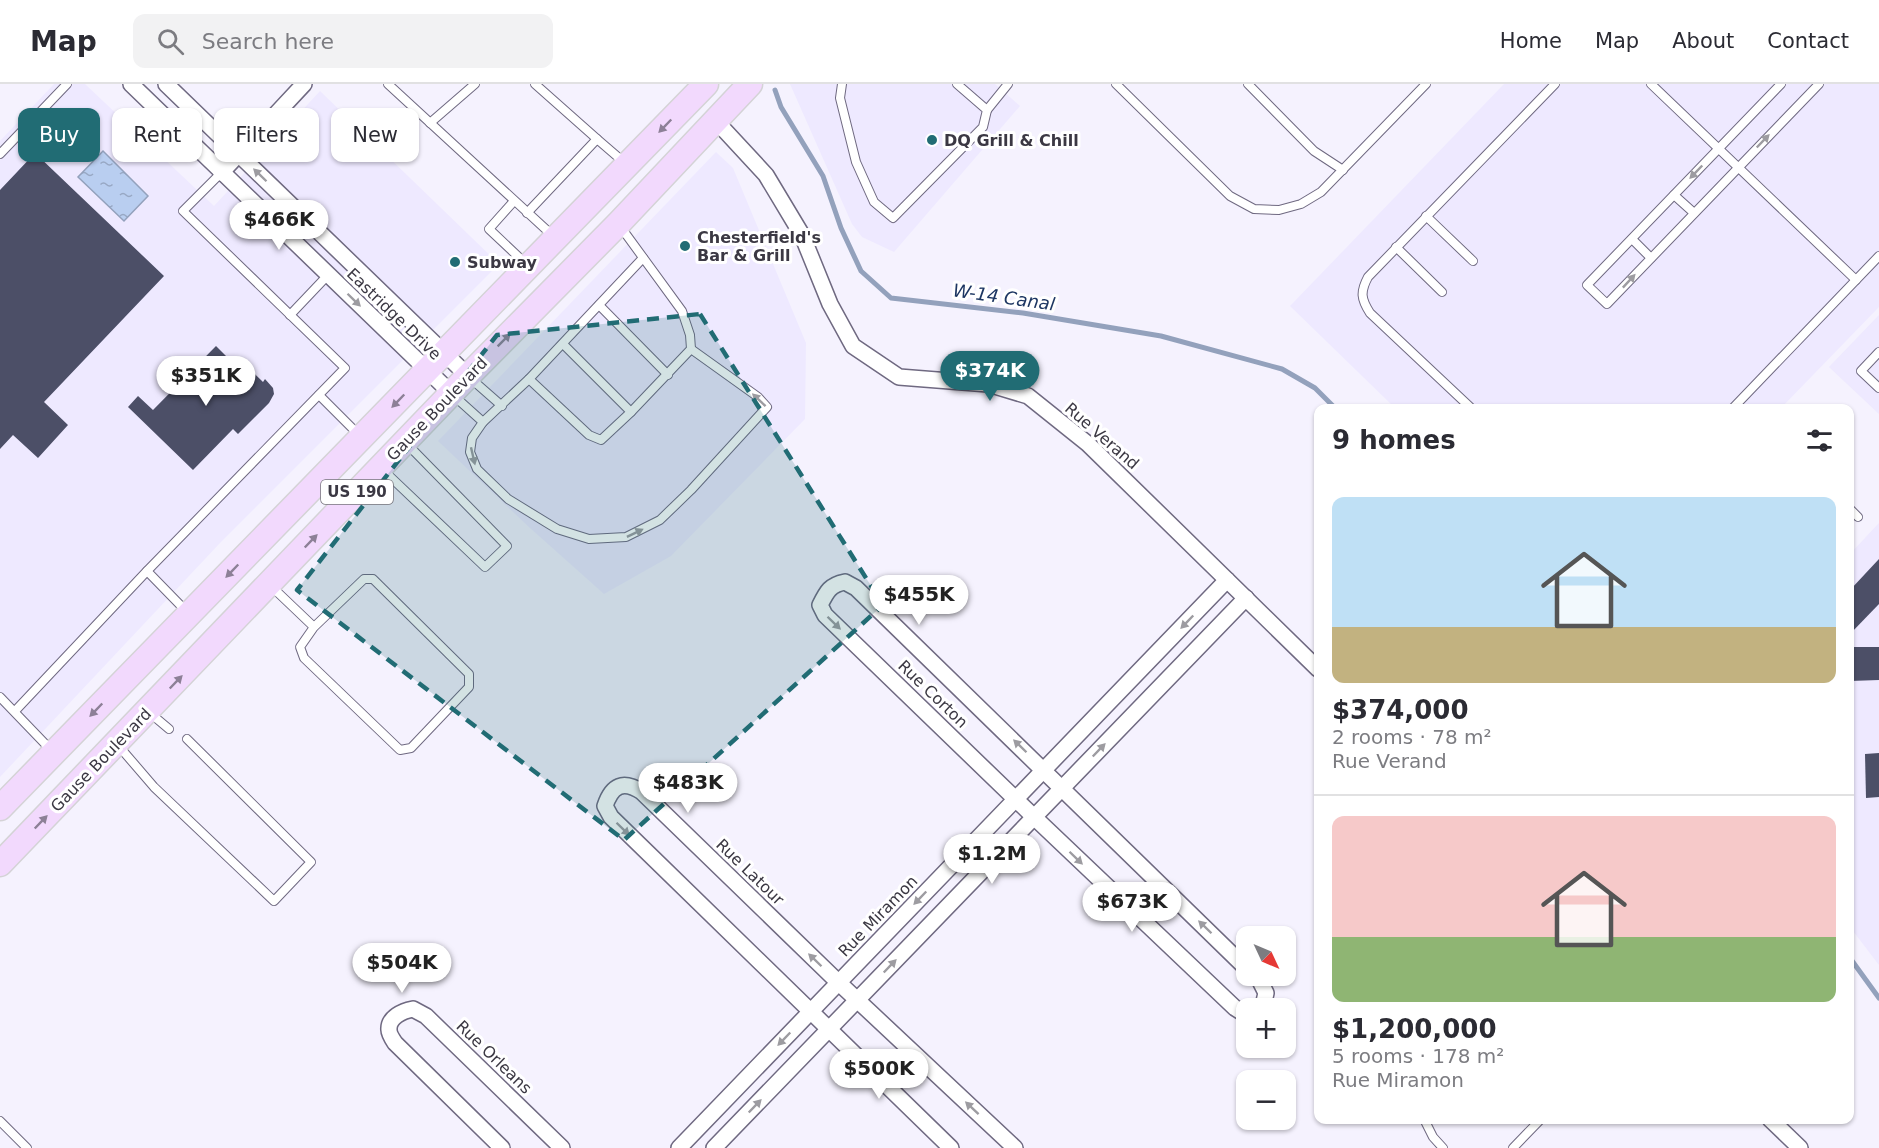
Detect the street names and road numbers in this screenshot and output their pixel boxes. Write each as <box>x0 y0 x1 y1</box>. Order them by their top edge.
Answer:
street label: Eastridge Drive <box>343 264 445 364</box>
street label: Gause Boulevard <box>383 353 491 465</box>
street label: Rue Verand <box>1061 399 1143 473</box>
road number: US 190 <box>321 480 393 504</box>
street label: Rue Corton <box>894 656 972 732</box>
street label: Gause Boulevard <box>47 704 155 816</box>
street label: Rue Latour <box>712 835 788 909</box>
street label: Rue Miramon <box>834 871 922 961</box>
street label: Rue Orleans <box>452 1016 536 1098</box>

